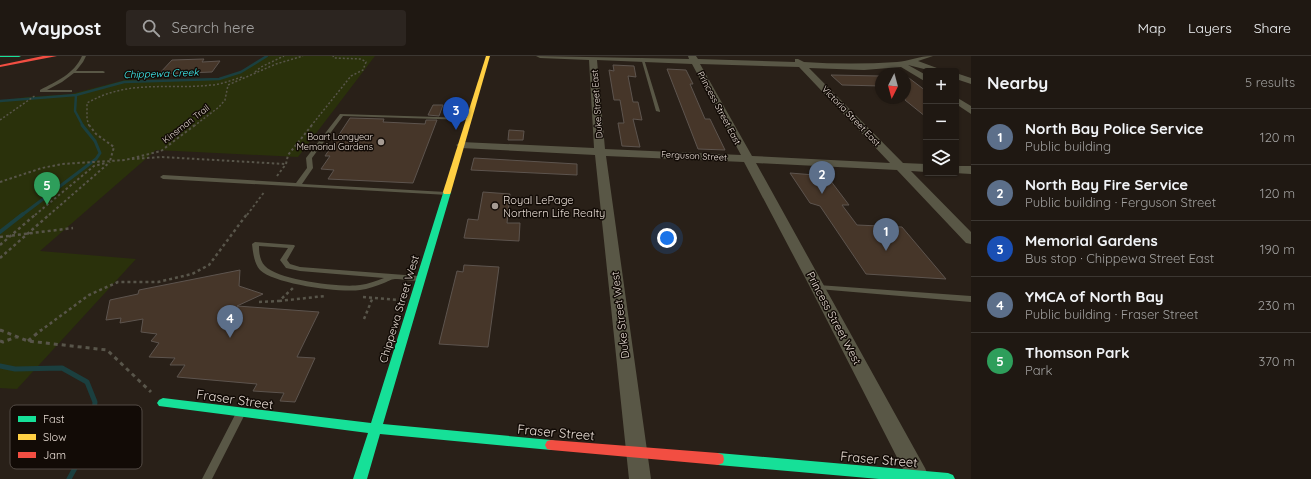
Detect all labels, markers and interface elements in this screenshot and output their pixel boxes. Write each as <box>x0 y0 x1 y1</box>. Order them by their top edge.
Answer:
search box <box>126 10 406 46</box>
text: Waypost <box>20 16 102 40</box>
icon: search <box>140 17 162 39</box>
text: Search here <box>172 18 254 37</box>
text: Map <box>1137 19 1166 37</box>
text: Layers <box>1188 19 1232 37</box>
text: Share <box>1254 19 1291 37</box>
water label: Chippewa Creek <box>123 66 201 81</box>
north arrow <box>875 68 911 104</box>
map controls <box>923 68 959 176</box>
button: + <box>923 68 959 104</box>
street label: Duke Street East <box>589 69 604 139</box>
street label: Princess Street East <box>695 69 743 146</box>
text: Nearby <box>987 72 1048 93</box>
text: 5 results <box>1245 74 1295 90</box>
street label: Victoria Street East <box>820 83 883 148</box>
pin: 3 <box>443 97 469 130</box>
street label: Kinsman Trail <box>160 102 211 145</box>
button: − <box>923 104 959 140</box>
text: North Bay Police Service <box>1025 119 1204 138</box>
text: 1 <box>997 129 1003 145</box>
text: 120 m <box>1260 129 1295 145</box>
place label: Boart Longyear Memorial Gardens <box>296 131 374 152</box>
marker: Boart Longyear Memorial Gardens <box>376 137 386 147</box>
text: Public building <box>1025 138 1111 154</box>
button: layers <box>923 140 959 176</box>
street label: Ferguson Street <box>661 148 727 163</box>
pin: 2 <box>809 161 835 194</box>
pin: 5 <box>34 172 60 205</box>
text: North Bay Fire Service <box>1025 175 1188 194</box>
text: 2 <box>996 185 1004 201</box>
text: 120 m <box>1260 185 1295 201</box>
place label: Royal LePage Northern Life Realty <box>503 193 605 220</box>
text: Public building · Ferguson Street <box>1025 194 1216 210</box>
marker: Royal LePage Northern Life Realty <box>490 201 500 211</box>
pin: 1 <box>873 218 899 251</box>
your location <box>657 228 677 248</box>
text: Memorial Gardens <box>1025 231 1158 250</box>
text: 3 <box>997 241 1003 257</box>
text: 190 m <box>1260 241 1295 257</box>
text: Bus stop · Chippewa Street East <box>1025 250 1214 266</box>
street label: Chippewa Street West <box>376 253 422 365</box>
street label: Princess Street West <box>804 269 865 367</box>
street label: Duke Street West <box>608 270 632 359</box>
text: YMCA of North Bay <box>1025 287 1164 306</box>
text: 4 <box>996 297 1004 313</box>
text: 230 m <box>1258 297 1295 313</box>
pin: 4 <box>217 305 243 338</box>
text: Public building · Fraser Street <box>1025 306 1198 322</box>
text: Thomson Park <box>1025 343 1130 362</box>
text: 5 <box>996 353 1004 369</box>
text: 370 m <box>1258 353 1295 369</box>
text: Park <box>1025 362 1053 378</box>
street label: Fraser Street <box>196 386 274 412</box>
legend <box>10 405 142 469</box>
text: Fast <box>43 412 65 426</box>
street label: Fraser Street <box>517 421 595 443</box>
text: Slow <box>43 430 67 444</box>
text: Jam <box>43 448 66 462</box>
street label: Fraser Street <box>840 448 918 470</box>

